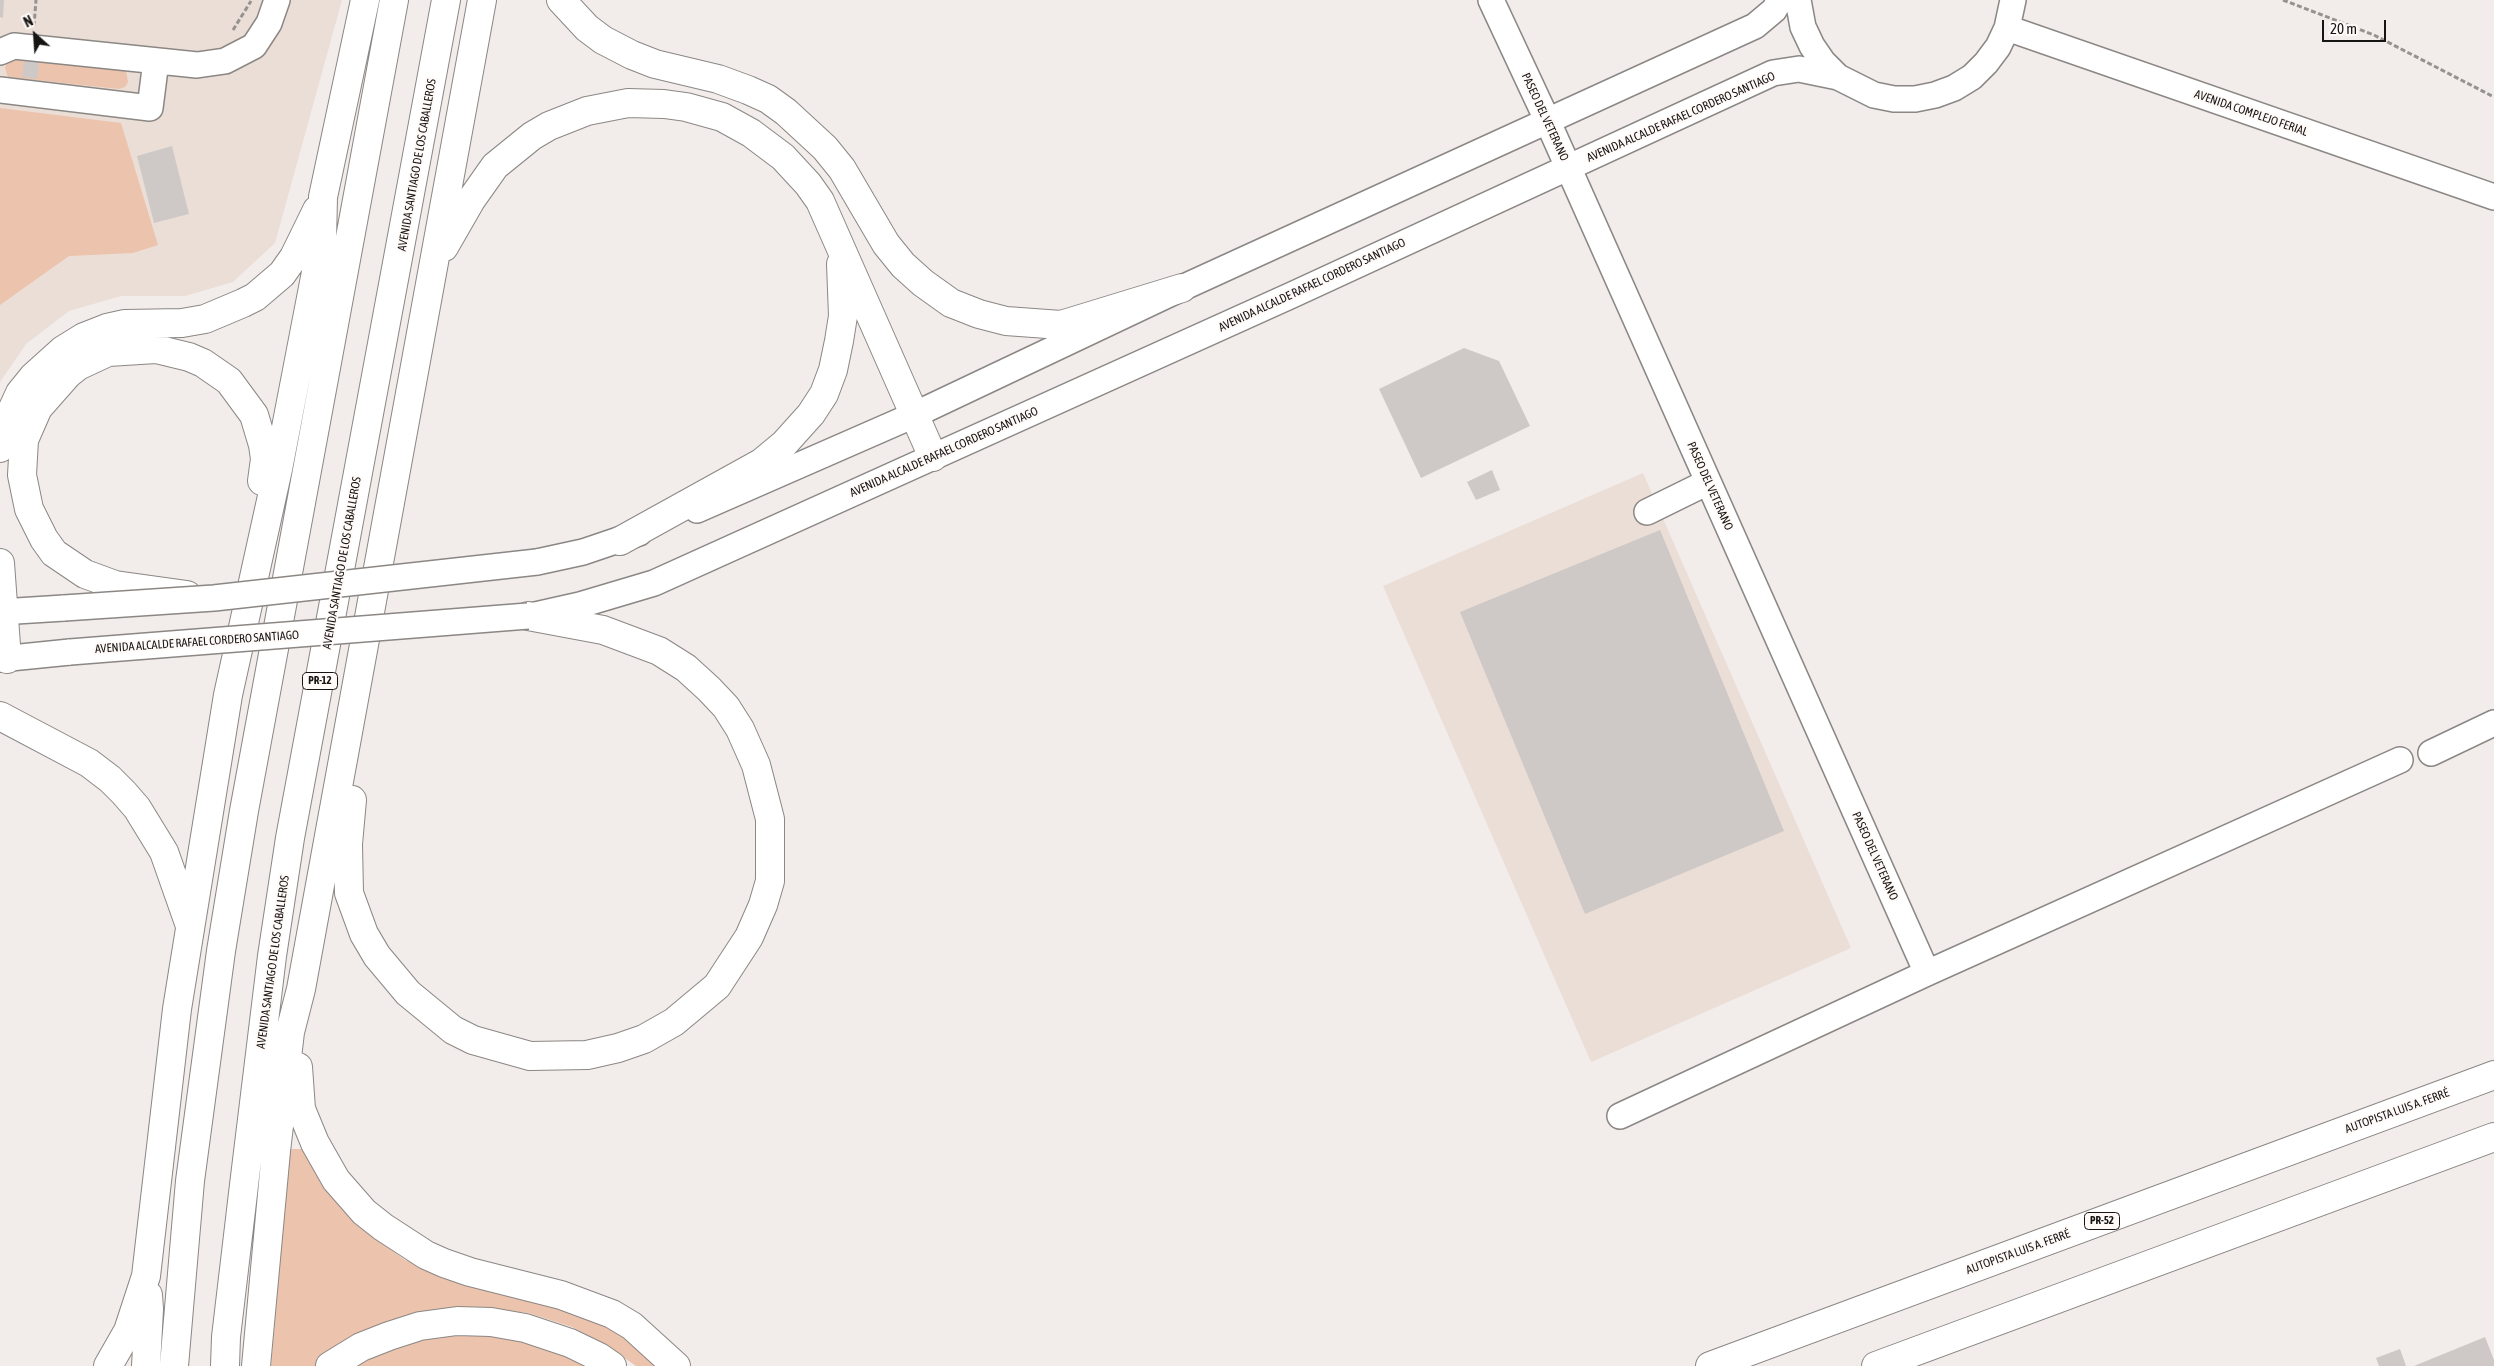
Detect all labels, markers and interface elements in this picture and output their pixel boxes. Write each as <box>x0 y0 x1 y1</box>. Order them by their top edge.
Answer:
north arrow <box>10 10 60 60</box>
scale bar <box>2324 10 2388 42</box>
text: N <box>21 13 36 31</box>
text: 20 m <box>2330 20 2357 37</box>
street label: AVENIDA ALCALDE RAFAEL CORDERO SANTIAGO <box>1585 69 1777 165</box>
street label: PASEO DEL VETERANO <box>1518 71 1572 163</box>
street label: AVENIDA SANTIAGO DE LOS CABALLEROS <box>395 78 439 252</box>
street label: AVENIDA COMPLEJO FERIAL <box>2192 87 2310 139</box>
street label: AVENIDA ALCALDE RAFAEL CORDERO SANTIAGO <box>1216 235 1408 335</box>
street label: AVENIDA ALCALDE RAFAEL CORDERO SANTIAGO <box>848 404 1040 500</box>
street label: PASEO DEL VETERANO <box>1684 439 1736 533</box>
street label: AVENIDA SANTIAGO DE LOS CABALLEROS <box>320 476 364 650</box>
street label: AVENIDA ALCALDE RAFAEL CORDERO SANTIAGO <box>94 628 300 656</box>
road number: PR-12 <box>302 672 338 689</box>
street label: PASEO DEL VETERANO <box>1849 809 1901 903</box>
street label: AVENIDA SANTIAGO DE LOS CABALLEROS <box>254 874 292 1050</box>
street label: AUTOPISTA LUIS A. FERRÉ <box>2343 1086 2451 1136</box>
road number: PR-52 <box>2084 1212 2120 1230</box>
street label: AUTOPISTA LUIS A. FERRÉ <box>1964 1227 2072 1277</box>

